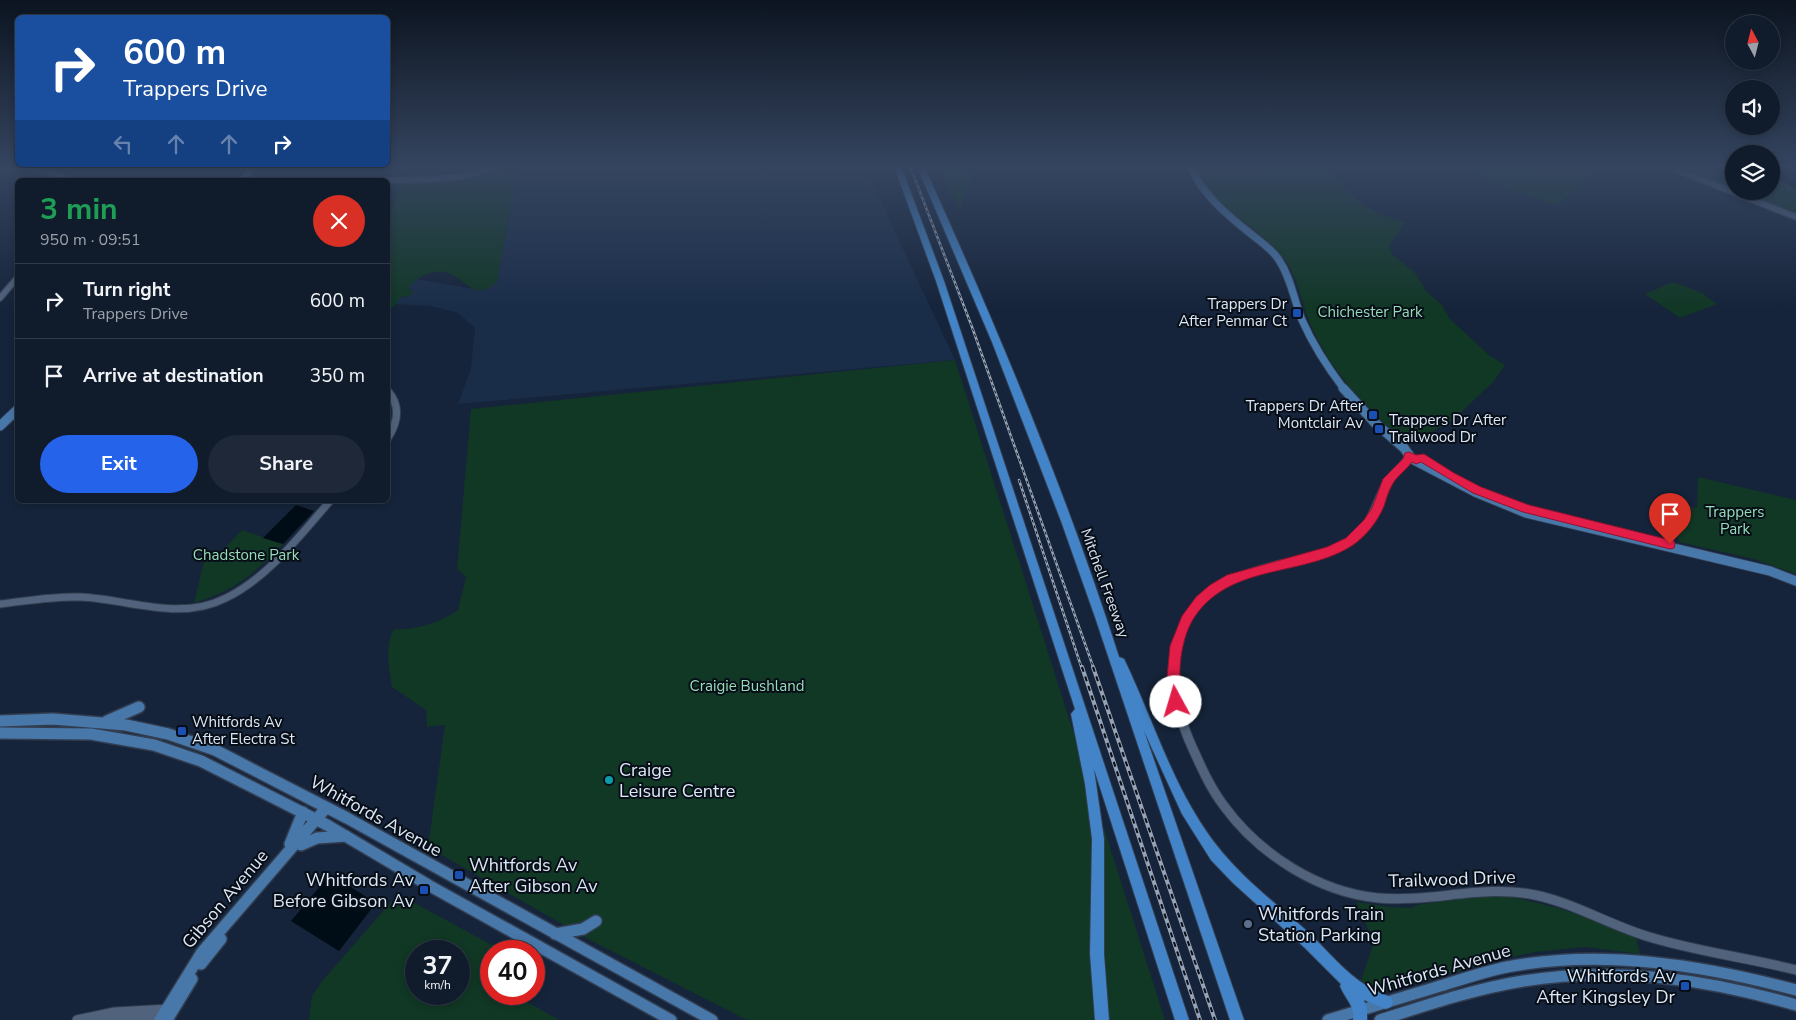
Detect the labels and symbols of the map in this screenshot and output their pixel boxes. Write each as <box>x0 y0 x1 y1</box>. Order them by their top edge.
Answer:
north arrow <box>1725 15 1780 70</box>
place label: Trappers Dr After Penmar Ct <box>1178 294 1288 331</box>
park label: Chichester Park <box>1317 302 1423 322</box>
marker: Trappers Dr After Penmar Ct <box>1291 307 1303 319</box>
place label: Trappers Dr After Montclair Av <box>1246 396 1364 433</box>
marker: Trappers Dr After Montclair Av <box>1367 409 1379 421</box>
place label: Trappers Dr After Trailwood Dr <box>1389 410 1507 447</box>
marker: Trappers Dr After Trailwood Dr <box>1373 423 1385 435</box>
pin <box>1649 493 1691 544</box>
park label: Trappers Park <box>1705 502 1765 539</box>
street label: Mitchell Freeway <box>1076 526 1134 641</box>
park label: Chadstone Park <box>193 545 300 565</box>
position arrow <box>1149 675 1201 727</box>
park label: Craigie Bushland <box>690 676 804 696</box>
place label: Whitfords Av After Electra St <box>192 712 295 749</box>
marker: Whitfords Av After Electra St <box>176 725 188 737</box>
place label: Craige Leisure Centre <box>619 758 735 803</box>
street label: Whitfords Avenue <box>306 770 446 862</box>
marker: Craige Leisure Centre <box>603 774 615 786</box>
street label: Gibson Avenue <box>176 844 274 954</box>
place label: Whitfords Av After Gibson Av <box>469 853 598 898</box>
street label: Trailwood Drive <box>1388 865 1516 893</box>
place label: Whitfords Av Before Gibson Av <box>273 868 415 913</box>
marker: Whitfords Av After Gibson Av <box>453 869 465 881</box>
marker: Whitfords Av Before Gibson Av <box>418 884 430 896</box>
place label: Whitfords Train Station Parking <box>1258 902 1384 947</box>
marker: Whitfords Train Station Parking <box>1242 918 1254 930</box>
street label: Whitfords Avenue <box>1365 938 1513 1002</box>
speed limit sign: 40 <box>480 940 545 1005</box>
place label: Whitfords Av After Kingsley Dr <box>1536 964 1676 1009</box>
marker: Whitfords Av After Kingsley Dr <box>1679 980 1691 992</box>

